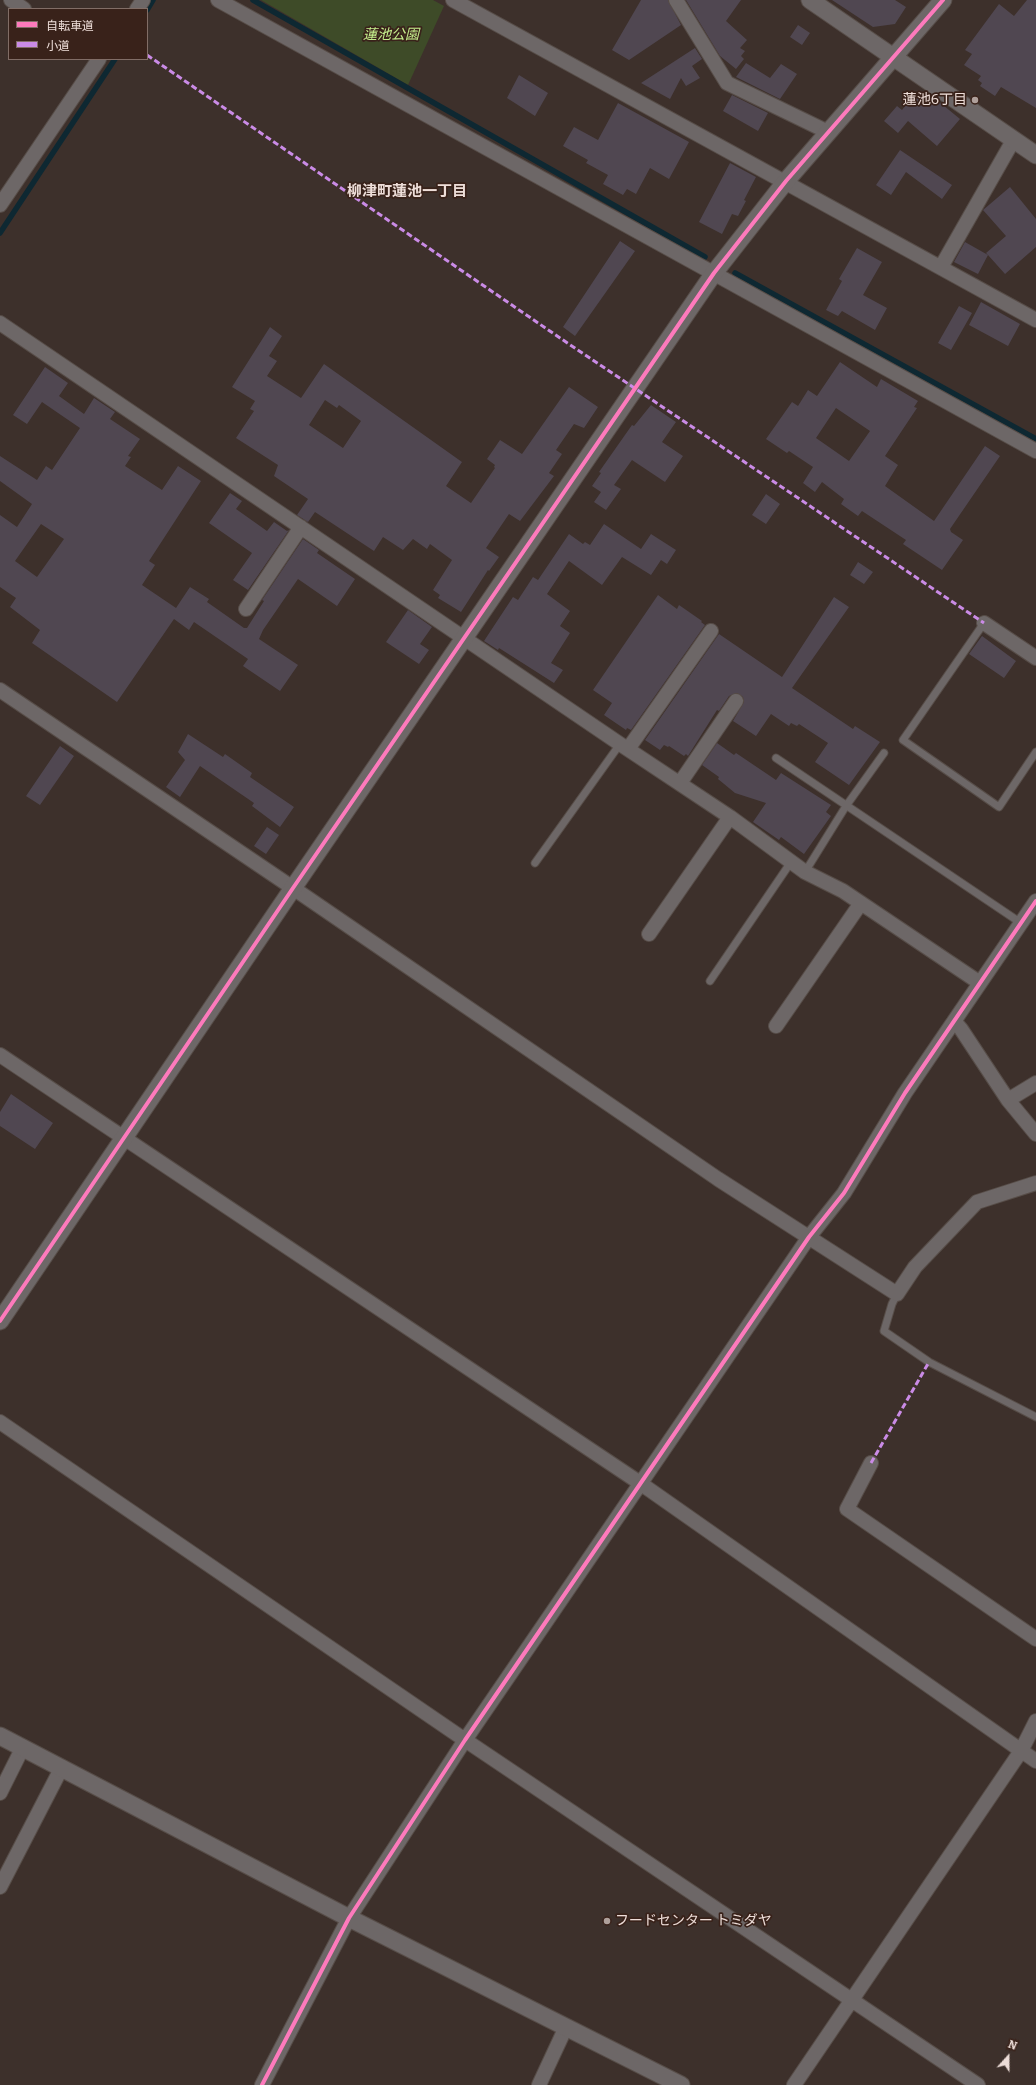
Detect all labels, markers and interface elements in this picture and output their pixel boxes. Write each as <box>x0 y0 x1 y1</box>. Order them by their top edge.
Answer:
legend <box>8 8 148 60</box>
text: 自転車道 <box>46 19 94 33</box>
park label: 蓮池公園 <box>363 27 419 43</box>
text: 小道 <box>46 39 70 53</box>
place label: 蓮池6丁目 <box>903 92 967 108</box>
marker: 蓮池6丁目 <box>970 95 980 105</box>
district label: 柳津町蓮池一丁目 <box>347 183 467 201</box>
place label: フードセンター トミダヤ <box>615 1913 772 1929</box>
marker: フードセンター トミダヤ <box>602 1916 612 1926</box>
north arrow <box>988 2037 1028 2077</box>
text: N <box>1006 2038 1019 2053</box>

